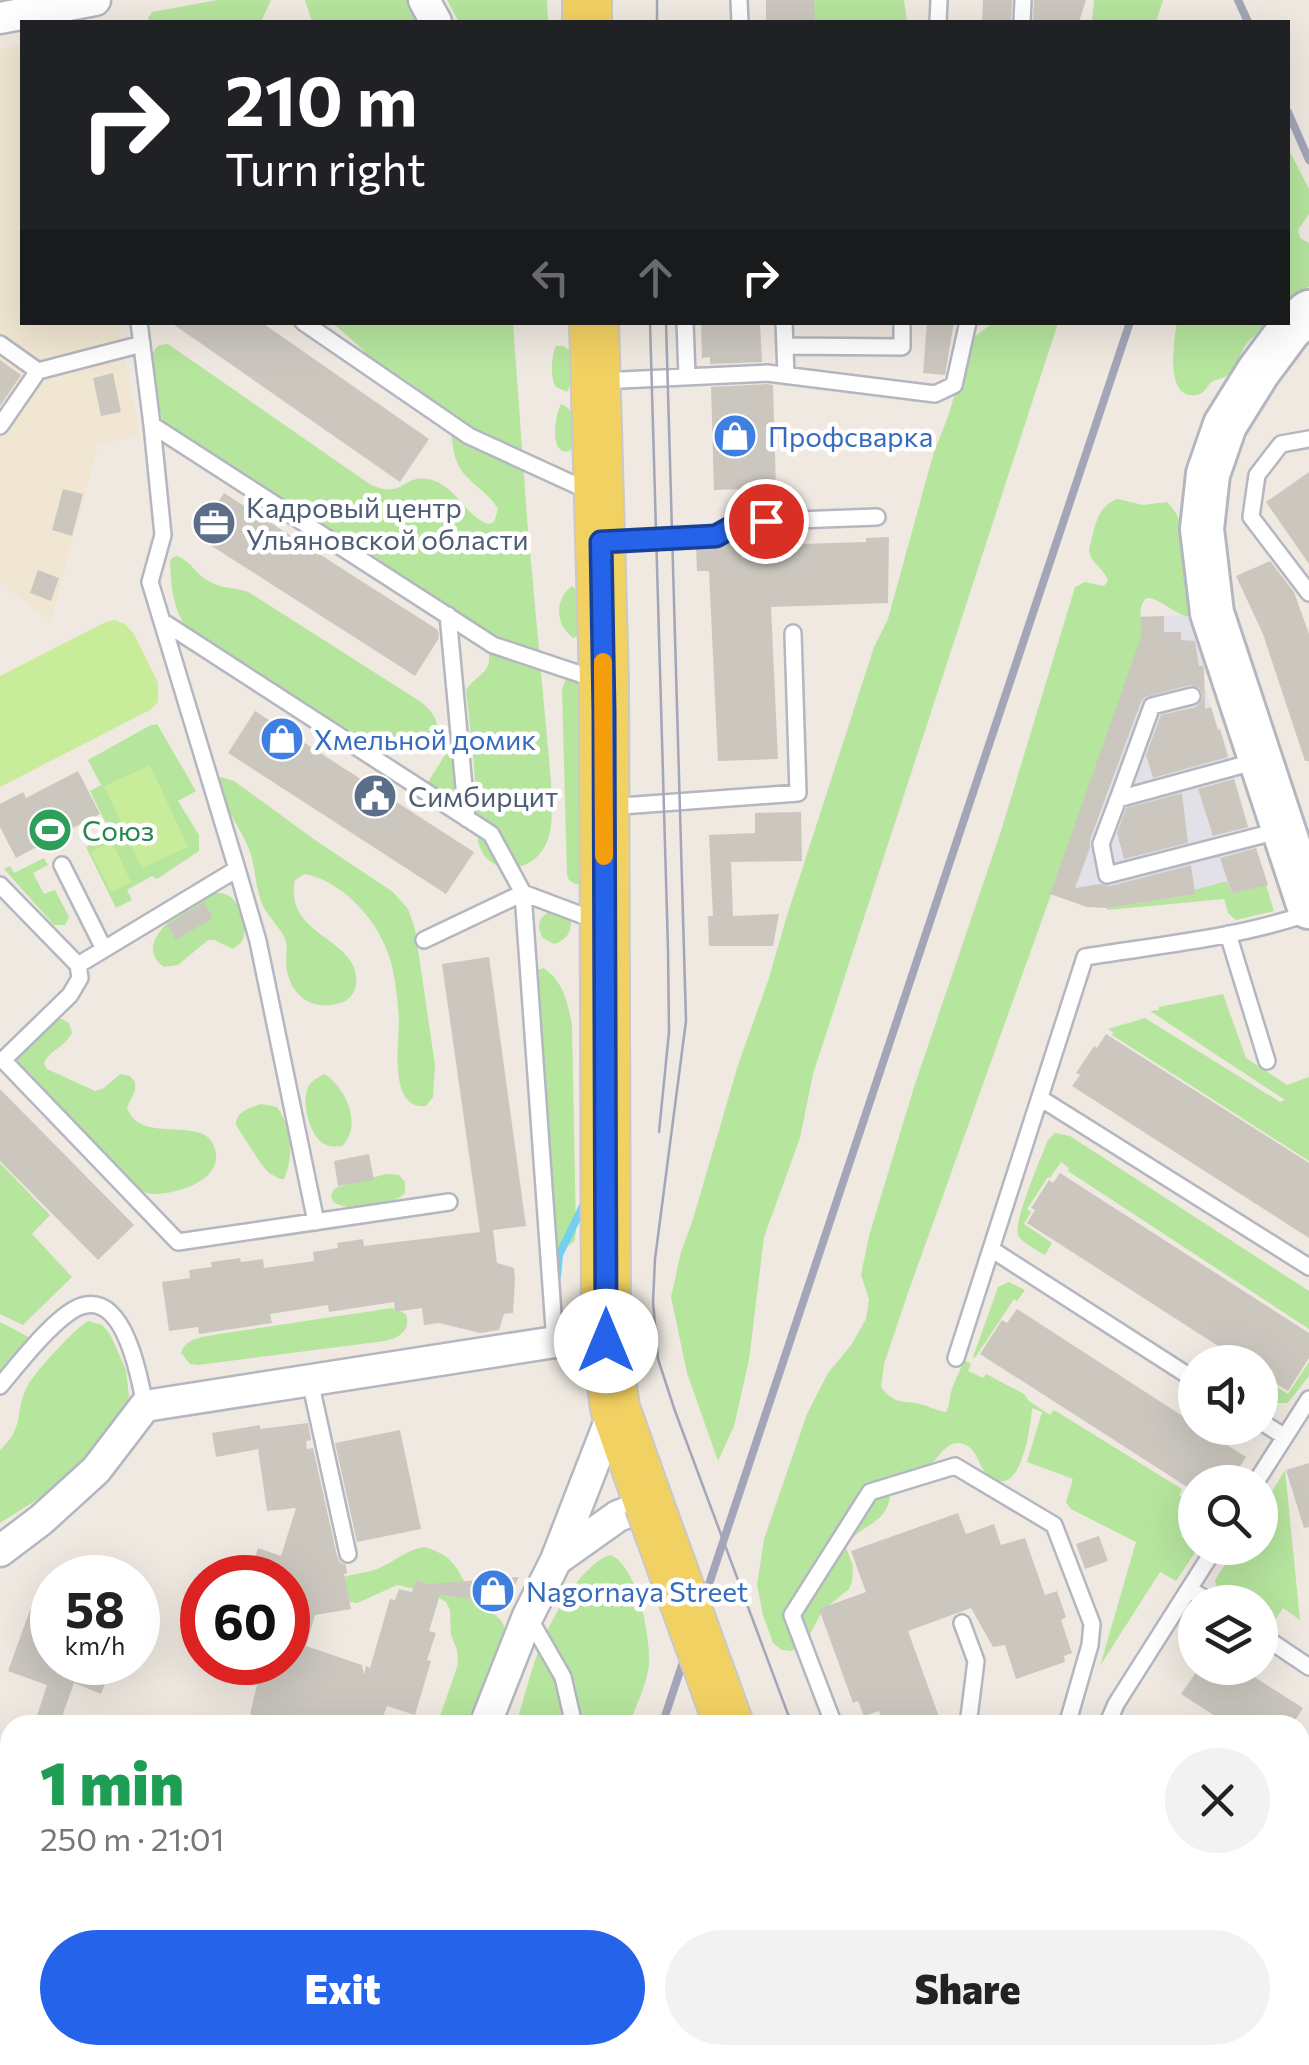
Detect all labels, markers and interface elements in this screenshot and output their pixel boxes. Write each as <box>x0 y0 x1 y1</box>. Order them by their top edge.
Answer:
text: 210 m <box>225 55 417 140</box>
icon: right <box>60 60 190 190</box>
text: Turn right <box>225 140 426 195</box>
icon: left <box>523 250 578 305</box>
icon: ahead <box>628 250 683 305</box>
icon: right <box>733 250 788 305</box>
shop icon: Профсварка <box>712 413 758 459</box>
place label: Профсварка <box>768 419 933 453</box>
pin <box>724 479 809 564</box>
place label: Кадровый центр Ульяновской области <box>246 490 529 556</box>
icon: arrive <box>739 494 794 549</box>
office icon: Кадровый центр Ульяновской области <box>191 500 237 546</box>
shop icon: Хмельной домик <box>259 716 305 762</box>
place label: Хмельной домик <box>314 722 536 756</box>
public building icon: Симбирцит <box>352 773 398 819</box>
place label: Симбирцит <box>408 779 558 813</box>
sports icon: Союз <box>27 807 73 853</box>
place label: Союз <box>82 813 154 847</box>
position arrow <box>554 1289 658 1393</box>
map controls <box>1178 1345 1278 1685</box>
button: sound <box>1178 1345 1278 1445</box>
button: search <box>1178 1465 1278 1565</box>
speed limit sign: 60 <box>180 1555 310 1685</box>
shop icon: Nagornaya Street <box>470 1568 516 1614</box>
place label: Nagornaya Street <box>526 1574 748 1608</box>
text: 58 <box>65 1577 125 1638</box>
button: layers <box>1178 1585 1278 1685</box>
text: km/h <box>65 1630 125 1660</box>
text: 1 min <box>40 1744 184 1817</box>
button: close <box>1165 1748 1270 1853</box>
text: 250 m · 21:01 <box>40 1818 224 1858</box>
button: Exit <box>40 1930 645 2045</box>
button: Share <box>665 1930 1270 2045</box>

